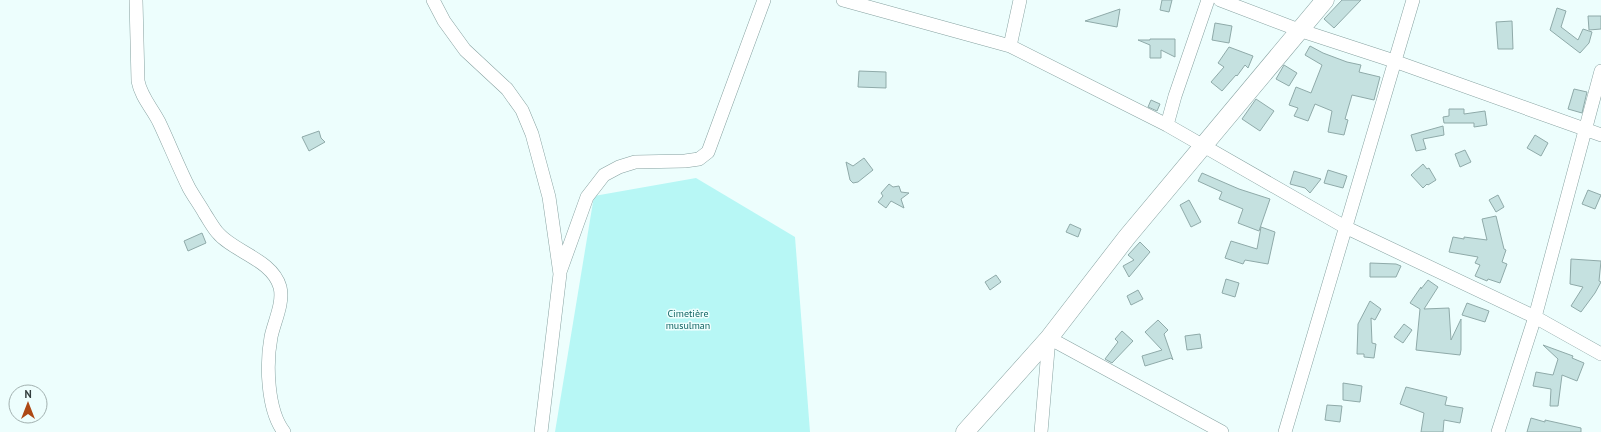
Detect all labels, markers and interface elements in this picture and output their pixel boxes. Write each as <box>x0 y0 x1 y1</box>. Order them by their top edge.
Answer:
park label: Cimetière musulman <box>666 307 710 332</box>
north arrow <box>8 384 48 424</box>
text: N <box>24 387 32 401</box>

